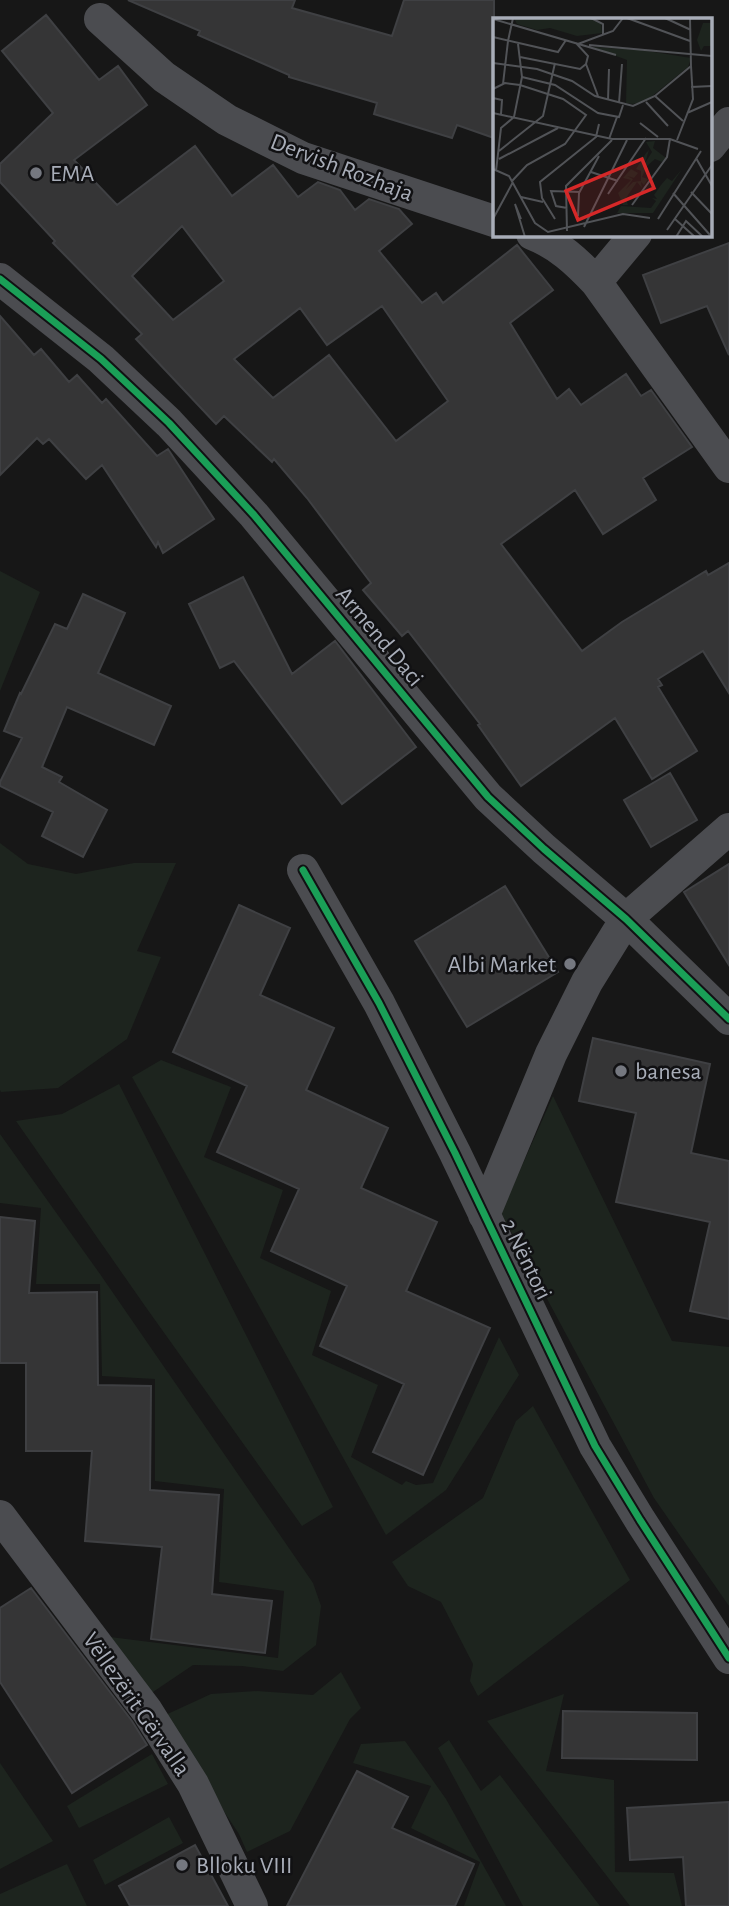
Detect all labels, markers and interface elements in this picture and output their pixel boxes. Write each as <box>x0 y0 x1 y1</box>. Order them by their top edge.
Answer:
inset map <box>493 18 712 236</box>
street label: Dervish Rozhaja <box>267 130 416 206</box>
place label: EMA <box>50 162 95 186</box>
marker: EMA <box>28 165 44 181</box>
street label: Armend Daci <box>331 582 428 691</box>
place label: Albi Market <box>447 953 556 977</box>
marker: Albi Market <box>562 956 578 972</box>
place label: banesa <box>635 1060 702 1084</box>
marker: banesa <box>613 1063 629 1079</box>
street label: 2 Nëntori <box>496 1215 556 1304</box>
street label: Vëllezërit Gërvalla <box>78 1628 195 1781</box>
place label: Blloku VIII <box>196 1854 293 1878</box>
marker: Blloku VIII <box>174 1857 190 1873</box>

